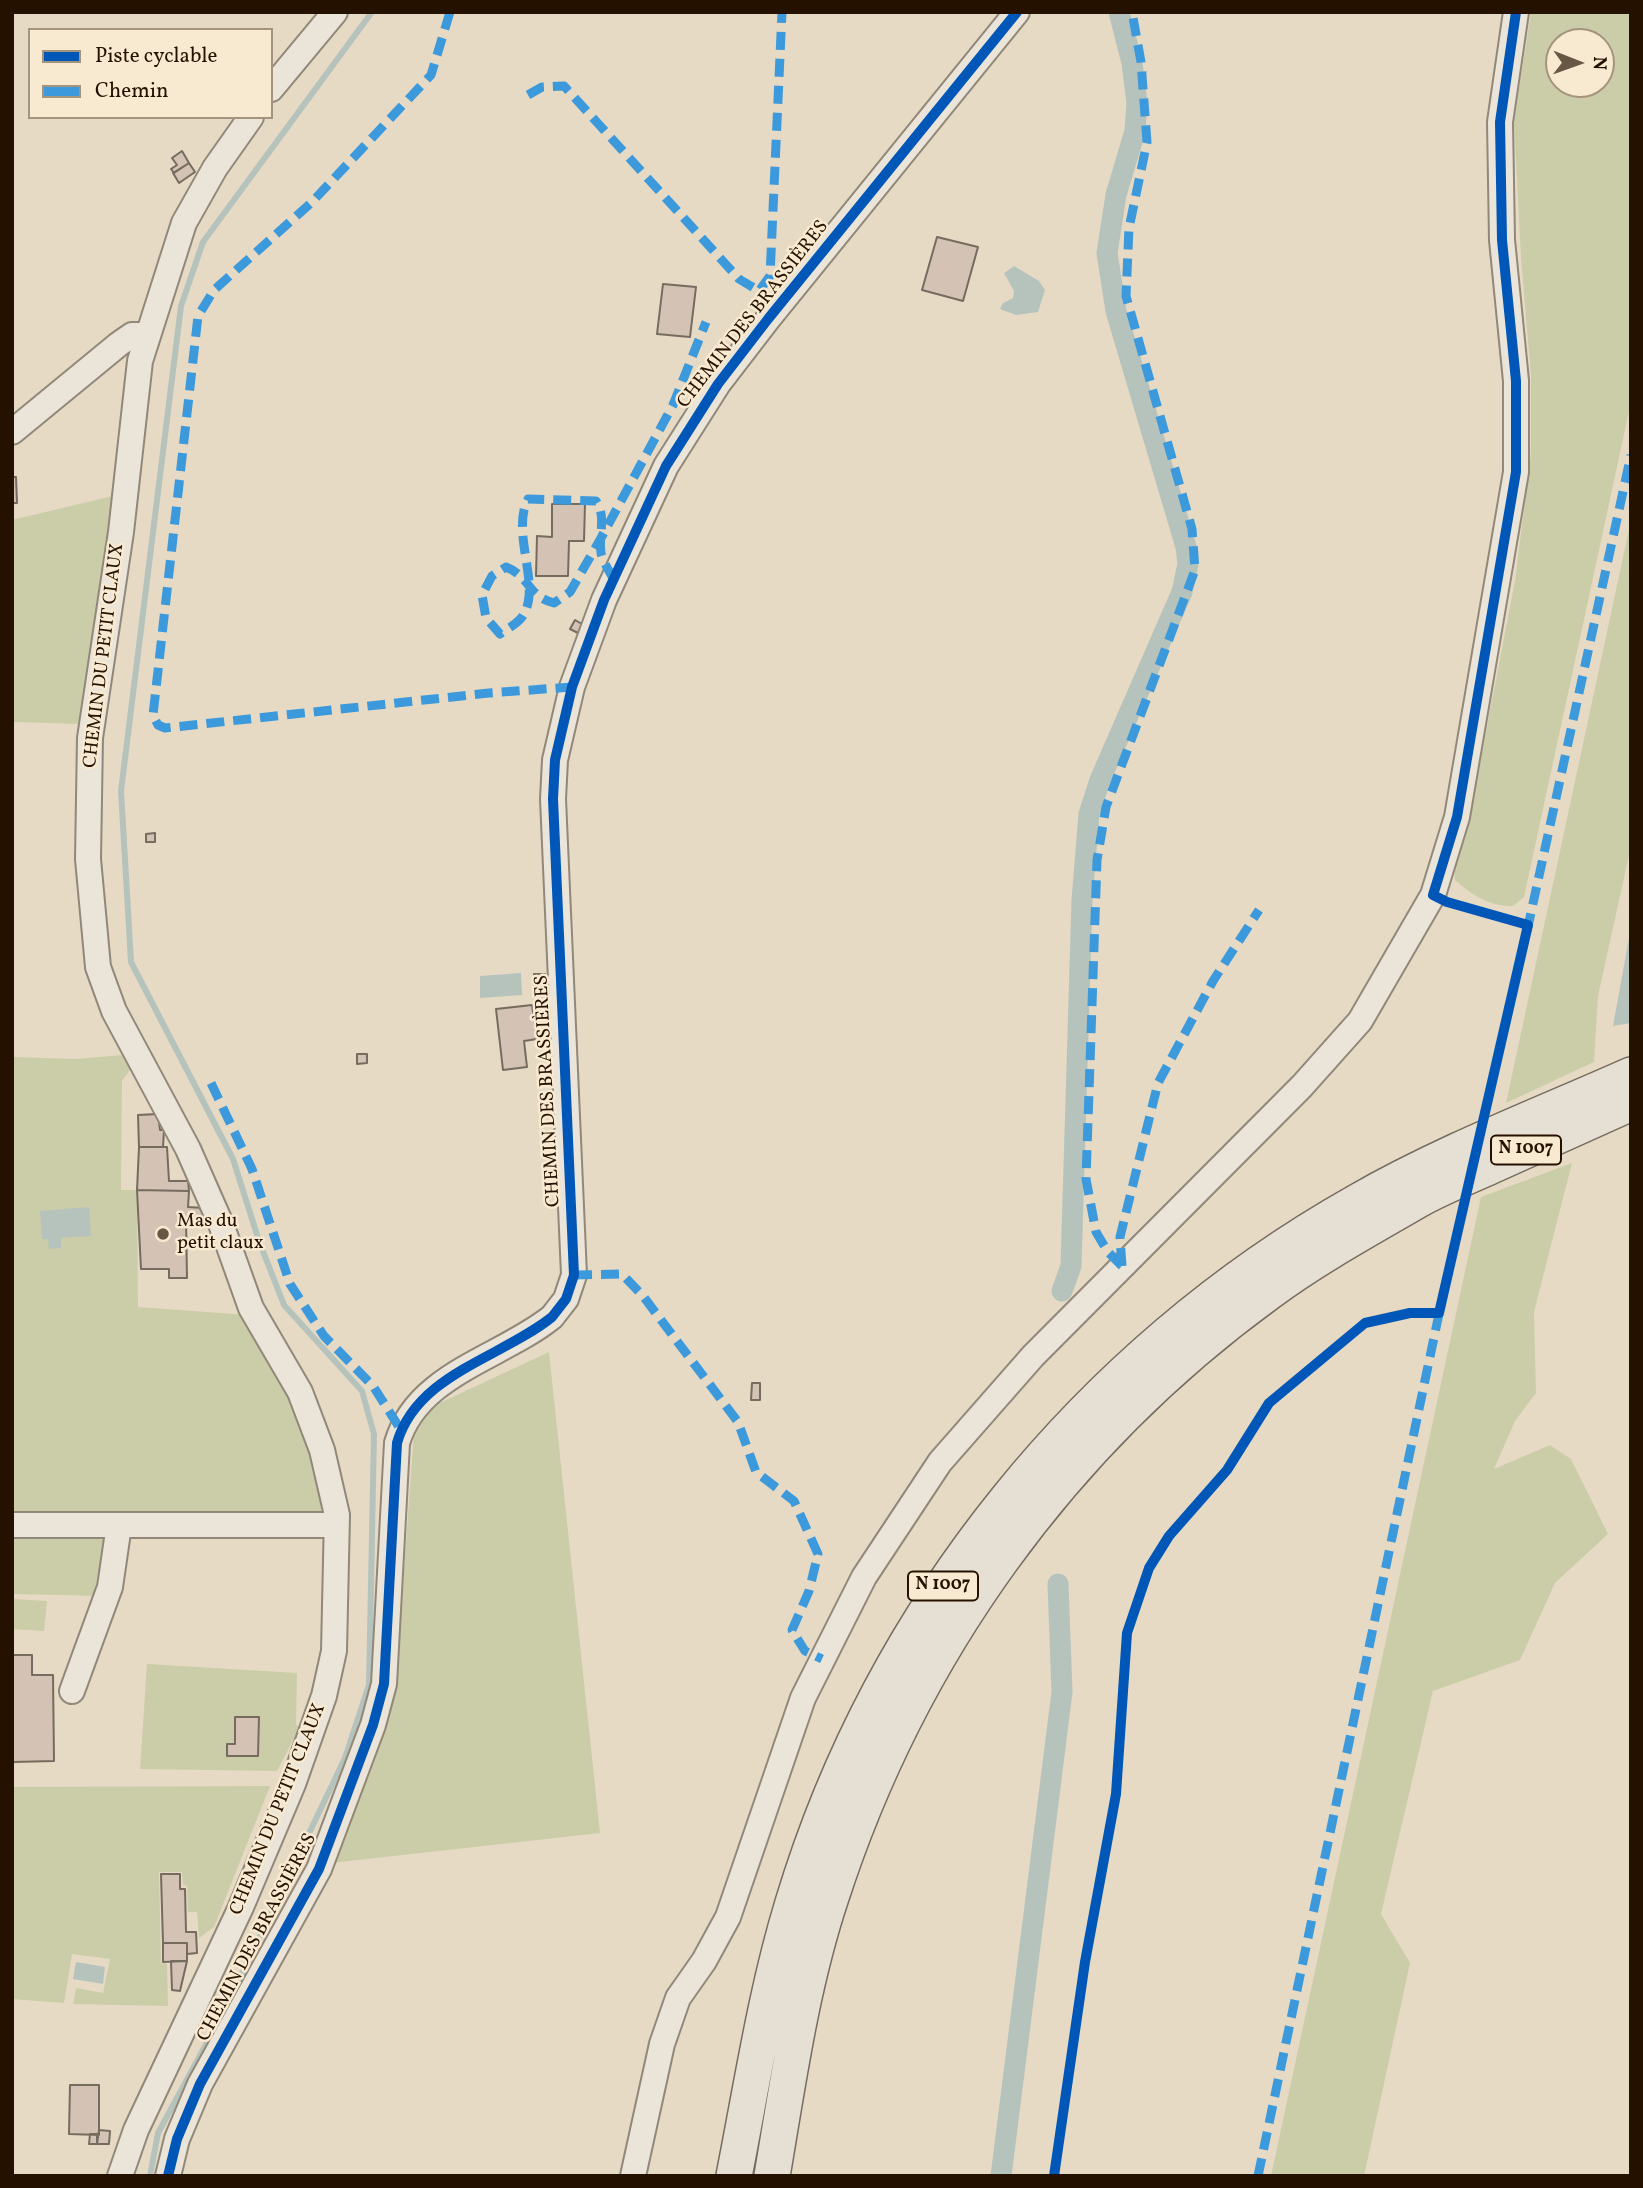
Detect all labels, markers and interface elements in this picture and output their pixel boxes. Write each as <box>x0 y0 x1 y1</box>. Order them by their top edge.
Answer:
legend <box>28 28 273 119</box>
north arrow <box>1545 28 1615 98</box>
text: Piste cyclable <box>95 42 217 71</box>
text: N <box>1586 56 1612 70</box>
text: Chemin <box>95 77 169 106</box>
street label: CHEMIN DES BRASSIÈRES <box>674 216 834 414</box>
street label: CHEMIN DU PETIT CLAUX <box>80 542 130 770</box>
street label: CHEMIN DES BRASSIÈRES <box>532 974 566 1208</box>
road number: N 1007 <box>1491 1135 1561 1164</box>
place label: Mas du petit claux <box>177 1212 264 1256</box>
marker: Mas du petit claux <box>155 1226 171 1242</box>
road number: N 1007 <box>908 1572 978 1601</box>
street label: CHEMIN DU PETIT CLAUX <box>226 1701 332 1919</box>
street label: CHEMIN DES BRASSIÈRES <box>193 1830 323 2046</box>

